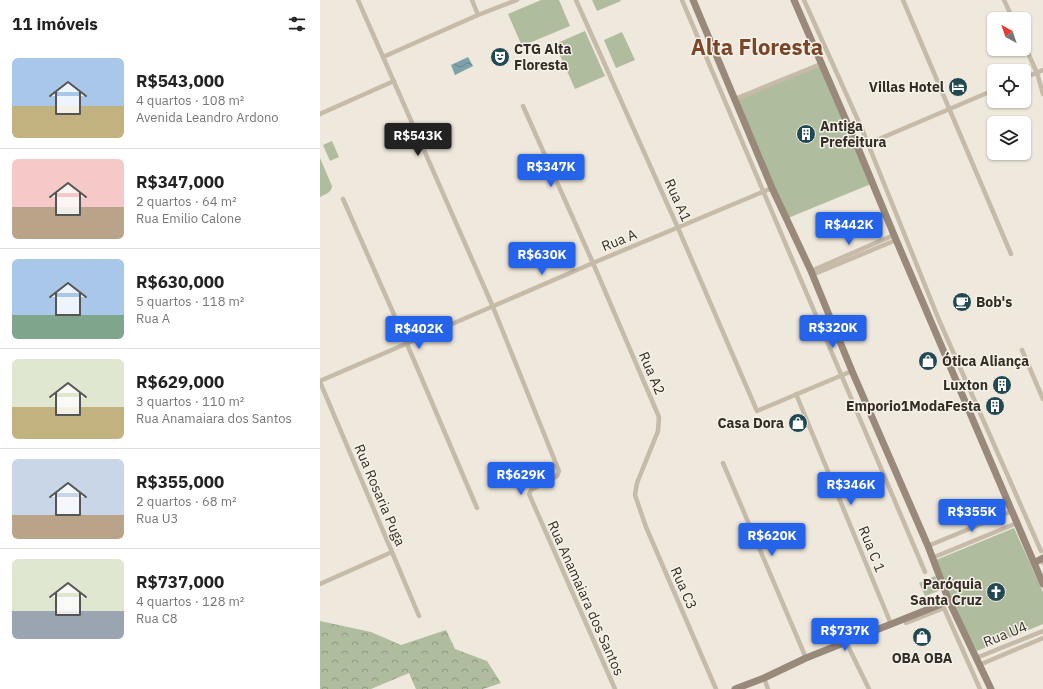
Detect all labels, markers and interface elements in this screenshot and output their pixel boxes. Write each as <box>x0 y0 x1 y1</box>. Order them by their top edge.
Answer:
north arrow <box>987 12 1031 56</box>
map controls <box>987 12 1031 160</box>
text: 11 imóveis <box>12 13 98 35</box>
icon: filters <box>286 13 308 35</box>
district label: Alta Floresta <box>691 32 823 61</box>
place label: CTG Alta Floresta <box>514 40 571 74</box>
theatre icon: CTG Alta Floresta <box>489 46 511 68</box>
button: locate <box>987 64 1031 108</box>
text: R$543,000 <box>136 70 224 92</box>
icon: home <box>44 74 92 122</box>
hotel icon: Villas Hotel <box>947 76 969 98</box>
place label: Villas Hotel <box>869 78 944 96</box>
text: 4 quartos · 108 m² <box>136 92 244 109</box>
text: Avenida Leandro Ardono <box>136 109 279 126</box>
button: layers <box>987 116 1031 160</box>
place label: Antiga Prefeitura <box>820 117 887 151</box>
pin: R$543K <box>385 123 451 157</box>
building icon: Antiga Prefeitura <box>795 123 817 145</box>
text: R$543K <box>393 127 443 144</box>
pin: R$347K <box>518 154 584 188</box>
text: R$347K <box>526 158 576 175</box>
text: R$347,000 <box>136 171 224 193</box>
icon: home <box>44 175 92 223</box>
street label: Rua A1 <box>661 176 695 224</box>
text: 2 quartos · 64 m² <box>136 193 237 210</box>
text: Rua Emilio Calone <box>136 210 241 227</box>
pin: R$442K <box>816 212 882 246</box>
text: R$442K <box>824 216 874 233</box>
street label: Rua A <box>599 225 639 255</box>
pin: R$630K <box>509 242 575 276</box>
text: R$630K <box>517 246 567 263</box>
text: R$630,000 <box>136 271 224 293</box>
icon: home <box>44 275 92 323</box>
cafe icon: Bob's <box>951 291 973 313</box>
text: 5 quartos · 118 m² <box>136 293 244 310</box>
place label: Bob's <box>976 293 1012 311</box>
text: Rua A <box>136 310 170 327</box>
pin: R$320K <box>800 315 866 349</box>
pin: R$402K <box>386 316 452 350</box>
text: R$320K <box>808 319 858 336</box>
text: R$402K <box>394 320 444 337</box>
street label: Rua A2 <box>635 349 669 397</box>
shop icon: Ótica Aliança <box>917 350 939 372</box>
place label: Ótica Aliança <box>942 352 1029 370</box>
text: R$629,000 <box>136 371 224 393</box>
building icon: Luxton <box>991 374 1013 396</box>
icon: home <box>44 375 92 423</box>
place label: Luxton <box>943 376 988 394</box>
text: 3 quartos · 110 m² <box>136 393 244 410</box>
building icon: Emporio1ModaFesta <box>984 395 1006 417</box>
place label: Emporio1ModaFesta <box>846 397 981 415</box>
text: Rua Anamaiara dos Santos <box>136 410 292 427</box>
shop icon: Casa Dora <box>787 412 809 434</box>
place label: Casa Dora <box>718 414 784 432</box>
street label: Rua Rosaria Puga <box>350 441 410 549</box>
pin: R$629K <box>488 462 554 496</box>
text: R$629K <box>496 466 546 483</box>
text: R$355,000 <box>136 471 224 493</box>
pin: R$346K <box>818 472 884 506</box>
icon: home <box>44 475 92 523</box>
text: R$346K <box>826 476 876 493</box>
text: 2 quartos · 68 m² <box>136 493 237 510</box>
pin: R$355K <box>939 499 1005 533</box>
text: R$355K <box>947 503 997 520</box>
text: Rua U3 <box>136 510 178 527</box>
street label: Rua Anamaiara dos Santos <box>544 518 628 678</box>
pin: R$620K <box>739 523 805 557</box>
street label: Rua C 1 <box>855 523 889 575</box>
text: R$620K <box>747 527 797 544</box>
street label: Rua C3 <box>667 564 701 612</box>
text: R$737,000 <box>136 571 224 593</box>
icon: home <box>44 575 92 623</box>
place label: Paróquia Santa Cruz <box>910 575 982 609</box>
church icon: Paróquia Santa Cruz <box>985 581 1007 603</box>
text: 4 quartos · 128 m² <box>136 593 244 610</box>
text: Rua C8 <box>136 610 178 627</box>
street label: Rua U4 <box>980 617 1030 651</box>
pin: R$737K <box>812 618 878 652</box>
text: R$737K <box>820 622 870 639</box>
shop icon: OBA OBA <box>911 626 933 648</box>
place label: OBA OBA <box>892 649 953 667</box>

